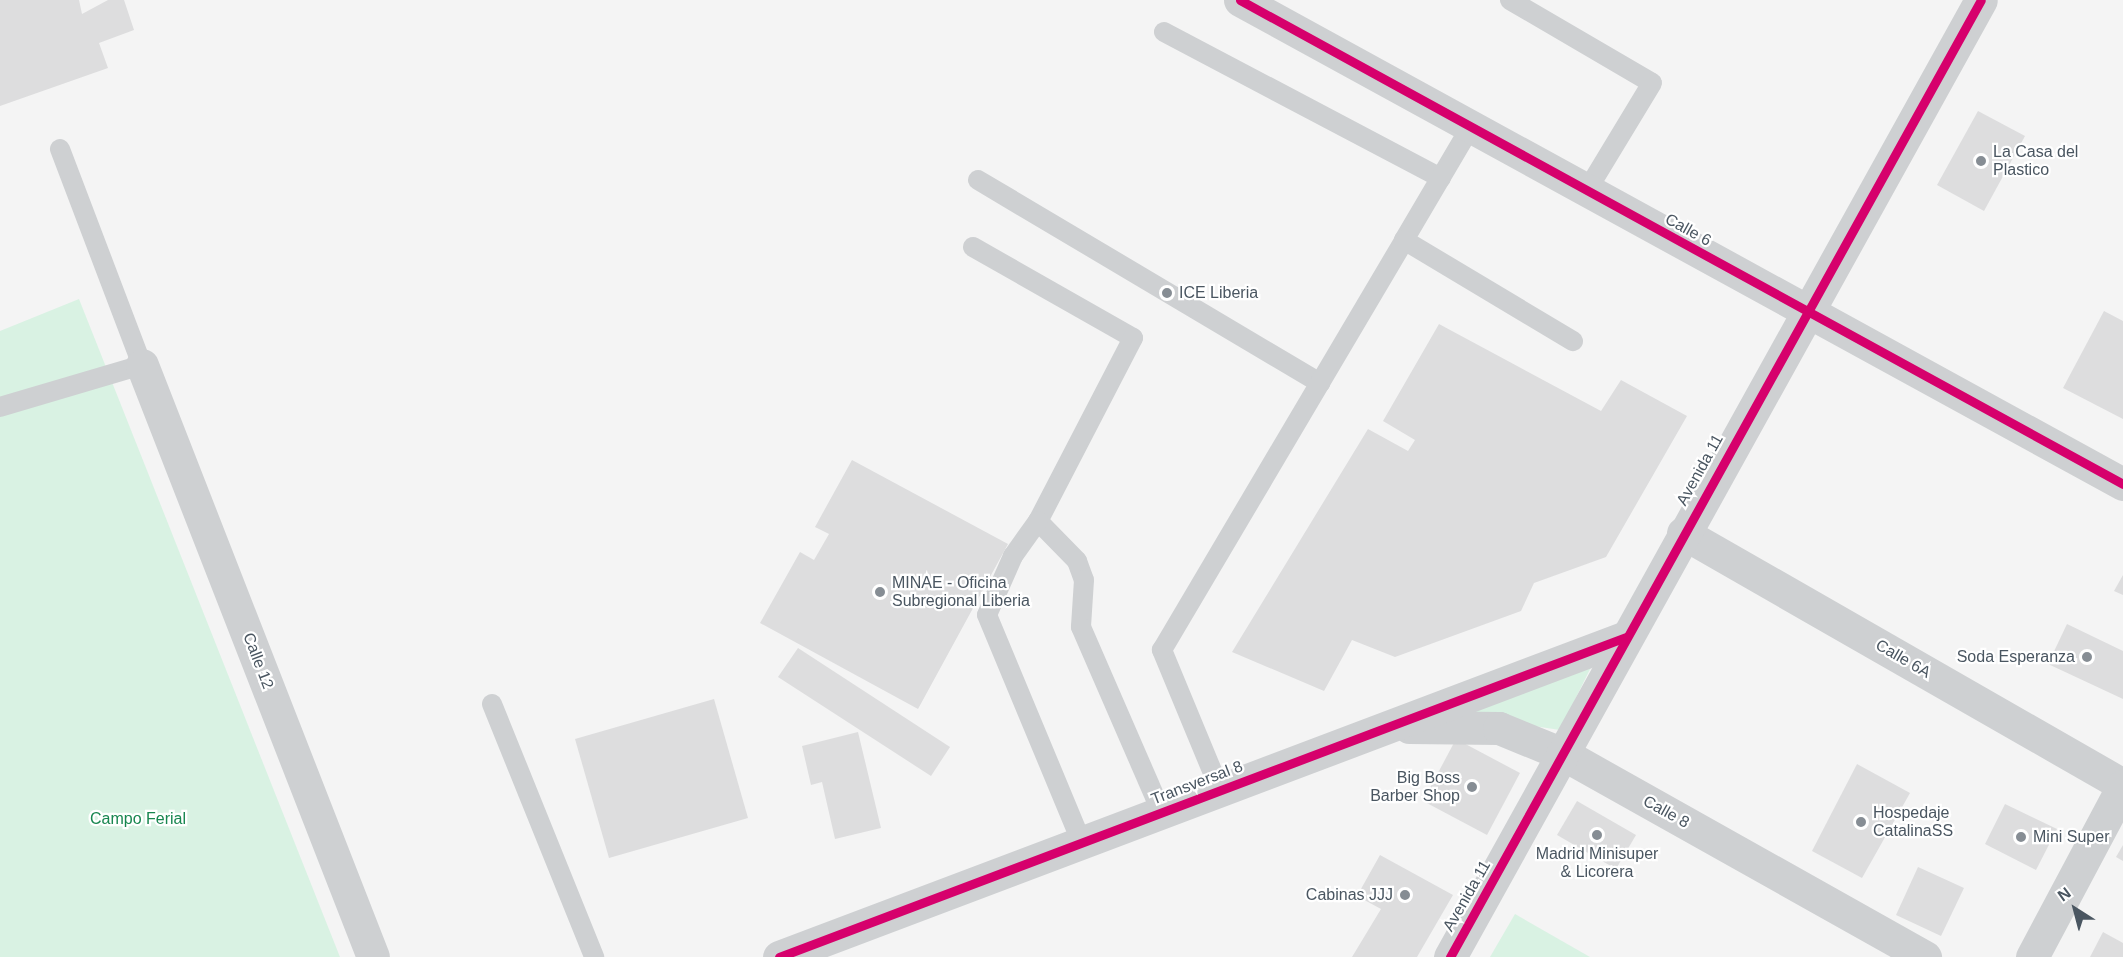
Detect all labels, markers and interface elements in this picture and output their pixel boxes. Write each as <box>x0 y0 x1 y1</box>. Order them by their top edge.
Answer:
place label: La Casa del Plastico <box>1993 142 2078 180</box>
marker: La Casa del Plastico <box>1974 154 1988 168</box>
street label: Calle 6 <box>1662 210 1714 250</box>
place label: ICE Liberia <box>1179 283 1258 303</box>
marker: ICE Liberia <box>1160 286 1174 300</box>
street label: Avenida 11 <box>1673 431 1727 509</box>
place label: MINAE - Oficina Subregional Liberia <box>892 573 1030 611</box>
marker: MINAE - Oficina Subregional Liberia <box>873 585 887 599</box>
street label: Calle 12 <box>239 630 277 692</box>
street label: Calle 6A <box>1872 636 1934 682</box>
place label: Soda Esperanza <box>1957 647 2075 667</box>
marker: Soda Esperanza <box>2080 650 2094 664</box>
street label: Transversal 8 <box>1149 757 1245 809</box>
place label: Big Boss Barber Shop <box>1370 768 1460 806</box>
marker: Big Boss Barber Shop <box>1465 780 1479 794</box>
street label: Calle 8 <box>1640 792 1692 832</box>
place label: Hospedaje CatalinaSS <box>1873 803 1953 841</box>
park label: Campo Ferial <box>90 809 186 829</box>
marker: Hospedaje CatalinaSS <box>1854 815 1868 829</box>
place label: Mini Super <box>2033 827 2109 847</box>
marker: Madrid Minisuper & Licorera <box>1590 828 1604 842</box>
marker: Mini Super <box>2014 830 2028 844</box>
place label: Madrid Minisuper & Licorera <box>1536 844 1658 882</box>
street label: Avenida 11 <box>1439 857 1495 935</box>
north arrow <box>2045 879 2105 939</box>
text: N <box>2054 884 2074 904</box>
place label: Cabinas JJJ <box>1306 885 1393 905</box>
marker: Cabinas JJJ <box>1398 888 1412 902</box>

